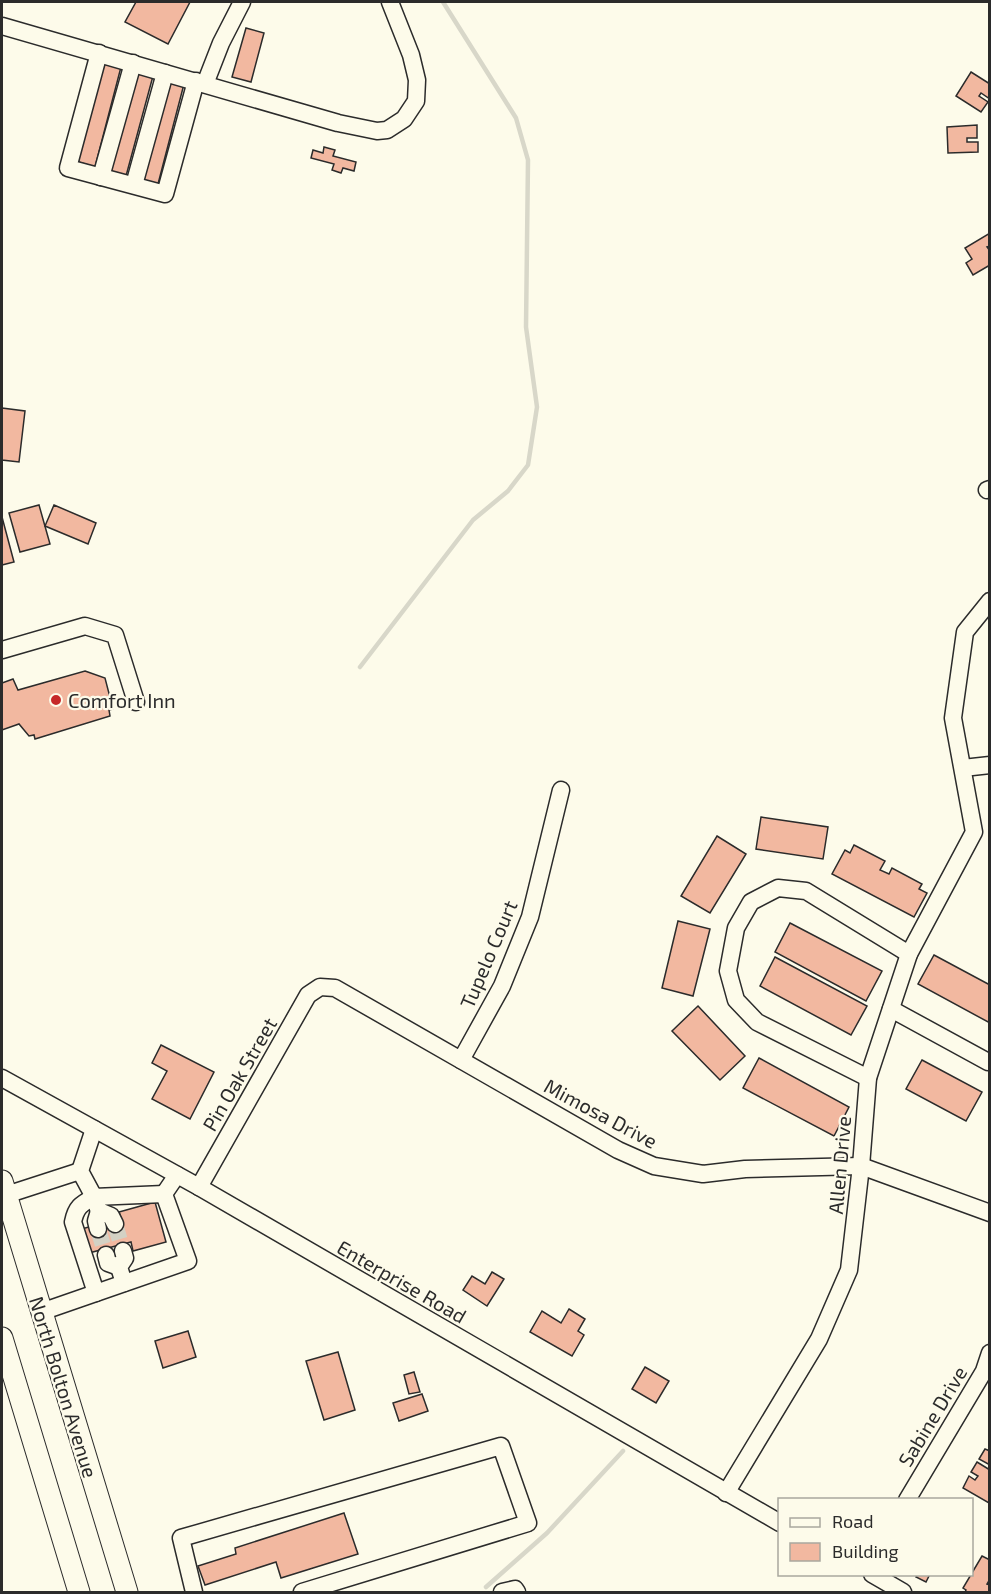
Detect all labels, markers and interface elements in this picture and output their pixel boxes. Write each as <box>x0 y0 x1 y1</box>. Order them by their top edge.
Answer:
place label: Comfort Inn <box>68 688 176 712</box>
marker: Comfort Inn <box>49 693 63 707</box>
street label: Tupelo Court <box>454 896 522 1012</box>
street label: Pin Oak Street <box>197 1013 281 1135</box>
street label: Mimosa Drive <box>540 1073 662 1153</box>
street label: Allen Drive <box>823 1115 855 1215</box>
street label: Enterprise Road <box>333 1234 471 1328</box>
street label: North Bolton Avenue <box>25 1293 103 1481</box>
street label: Sabine Drive <box>893 1361 971 1471</box>
legend <box>778 1498 973 1576</box>
text: Road <box>832 1510 873 1532</box>
text: Building <box>832 1540 899 1562</box>

